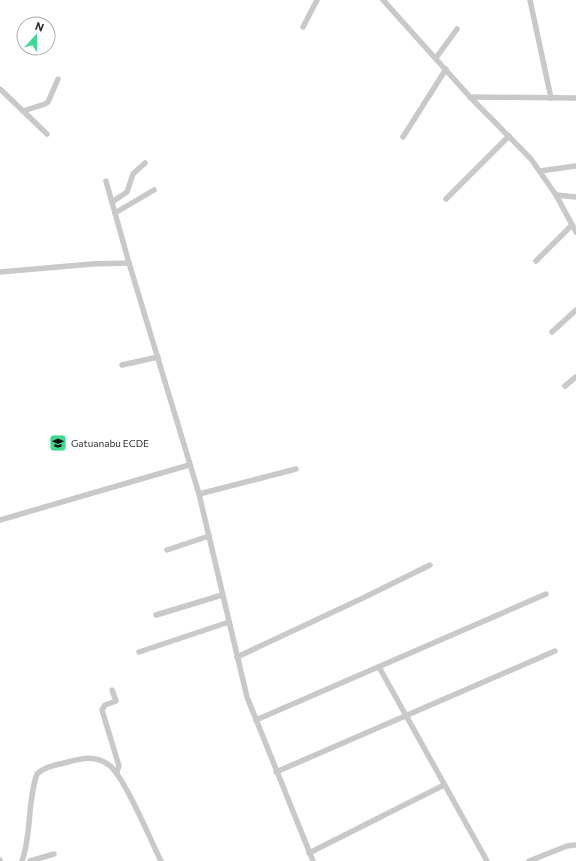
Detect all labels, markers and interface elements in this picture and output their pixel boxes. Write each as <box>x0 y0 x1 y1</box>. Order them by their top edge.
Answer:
north arrow <box>16 16 56 56</box>
text: N <box>34 19 46 34</box>
school or university icon: Gatuanabu ECDE <box>48 433 68 453</box>
place label: Gatuanabu ECDE <box>71 437 149 449</box>

